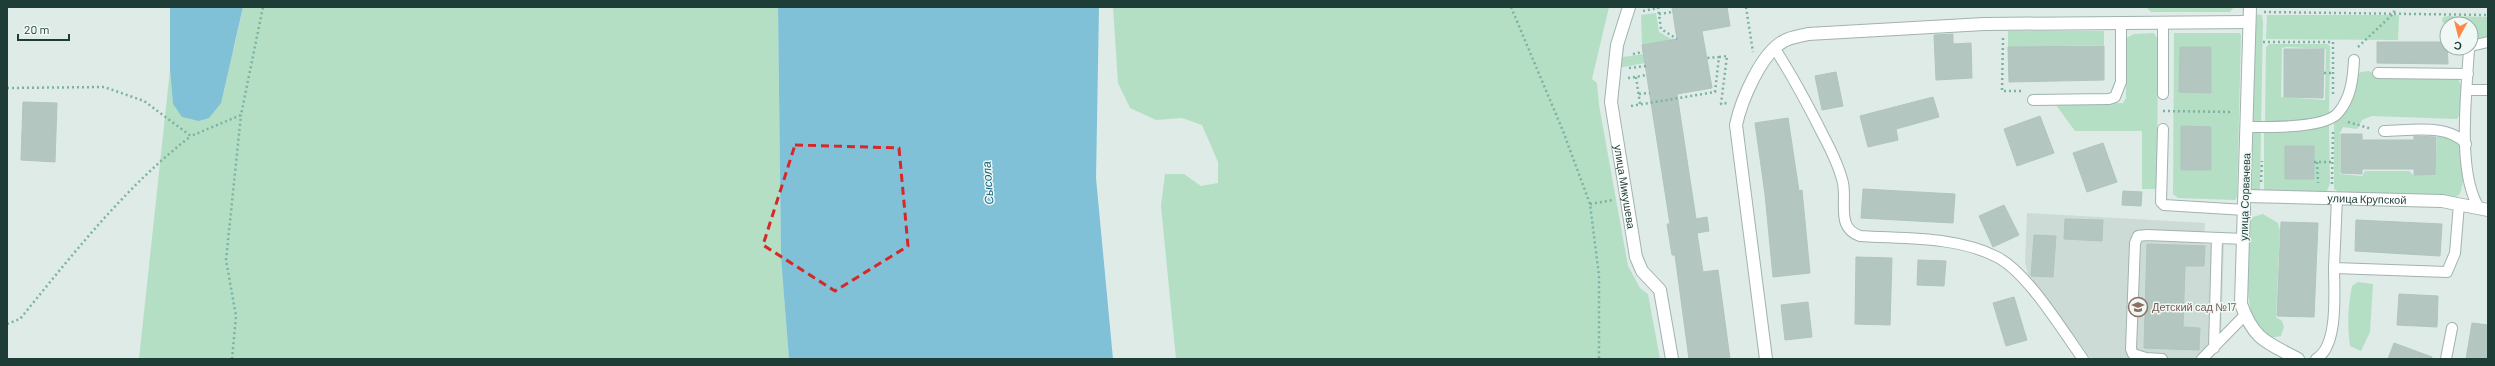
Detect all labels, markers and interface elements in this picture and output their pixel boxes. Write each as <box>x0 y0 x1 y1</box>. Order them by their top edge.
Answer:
scale bar <box>18 16 69 42</box>
north arrow <box>2439 16 2479 56</box>
text: 20 m <box>24 22 50 36</box>
text: С <box>2453 39 2462 53</box>
street label: улица Микушева <box>1612 144 1638 231</box>
street label: улица Сорвачева <box>2236 152 2253 241</box>
water label: Сысола <box>978 161 995 205</box>
street label: улица Крупской <box>2327 191 2407 206</box>
school or university icon: Детский сад №17 <box>2127 296 2149 318</box>
place label: Детский сад №17 <box>2152 300 2236 313</box>

